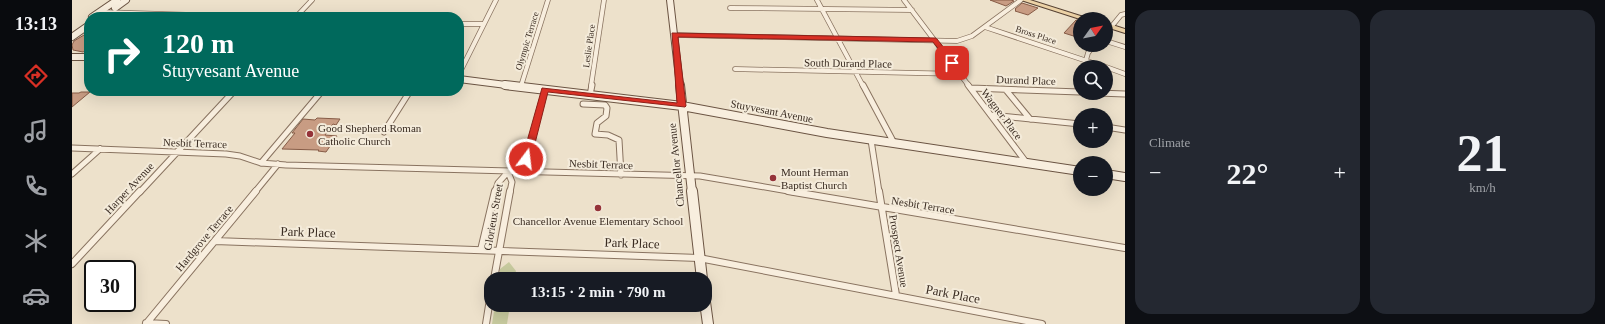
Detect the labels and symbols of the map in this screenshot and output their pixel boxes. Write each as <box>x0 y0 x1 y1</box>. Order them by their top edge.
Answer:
street label: Olympic Terrace <box>513 11 541 71</box>
north arrow <box>1073 12 1113 52</box>
street label: Leslie Place <box>581 24 597 68</box>
street label: Bross Place <box>1014 24 1058 46</box>
pin <box>935 46 969 80</box>
street label: South Durand Place <box>804 56 892 70</box>
street label: Durand Place <box>996 73 1056 87</box>
street label: Wagner Place <box>979 86 1025 142</box>
street label: Stuyvesant Avenue <box>730 97 814 125</box>
place label: Good Shepherd Roman Catholic Church <box>318 122 422 147</box>
street label: Chancellor Avenue <box>666 123 686 207</box>
marker: Good Shepherd Roman Catholic Church <box>305 129 315 139</box>
street label: Nesbit Terrace <box>163 136 227 150</box>
position arrow <box>505 138 547 180</box>
street label: Nesbit Terrace <box>569 157 633 171</box>
street label: Harper Avenue <box>102 160 156 216</box>
place label: Mount Herman Baptist Church <box>781 166 849 191</box>
marker: Mount Herman Baptist Church <box>768 173 778 183</box>
street label: Glorieux Street <box>481 183 505 251</box>
street label: Nesbit Terrace <box>890 194 956 216</box>
street label: Hardgrove Terrace <box>173 203 235 273</box>
marker: Chancellor Avenue Elementary School <box>593 203 603 213</box>
street label: Prospect Avenue <box>887 214 911 288</box>
place label: Chancellor Avenue Elementary School <box>513 215 683 227</box>
street label: Park Place <box>280 224 336 240</box>
street label: Park Place <box>604 235 660 251</box>
speed limit sign: 30 <box>84 260 136 312</box>
street label: Park Place <box>924 281 982 307</box>

